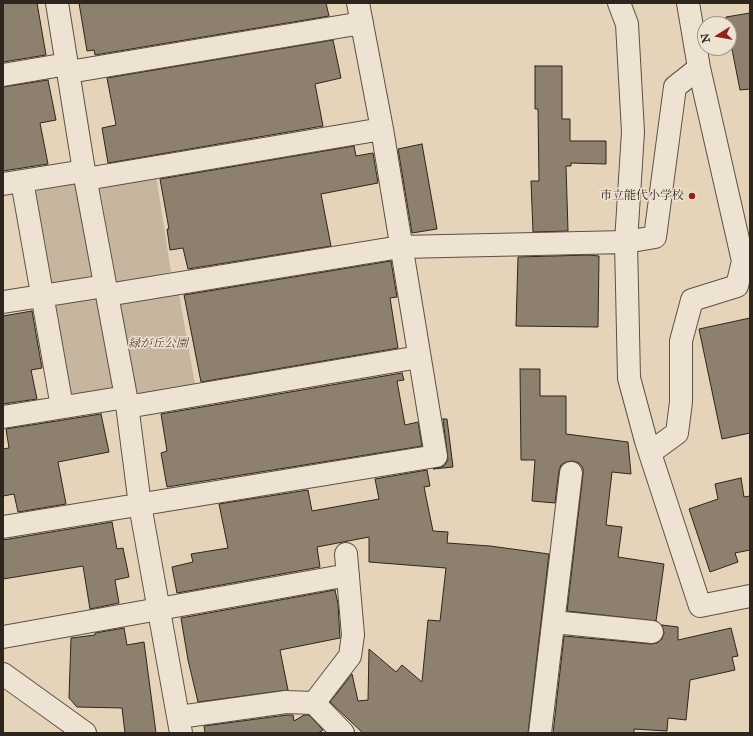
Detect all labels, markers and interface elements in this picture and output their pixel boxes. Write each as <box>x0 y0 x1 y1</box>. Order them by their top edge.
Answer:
north arrow <box>697 16 737 56</box>
text: N <box>698 32 713 44</box>
place label: 市立能代小学校 <box>600 189 684 203</box>
marker: 市立能代小学校 <box>687 191 697 201</box>
park label: 緑が丘公園 <box>128 337 188 351</box>

